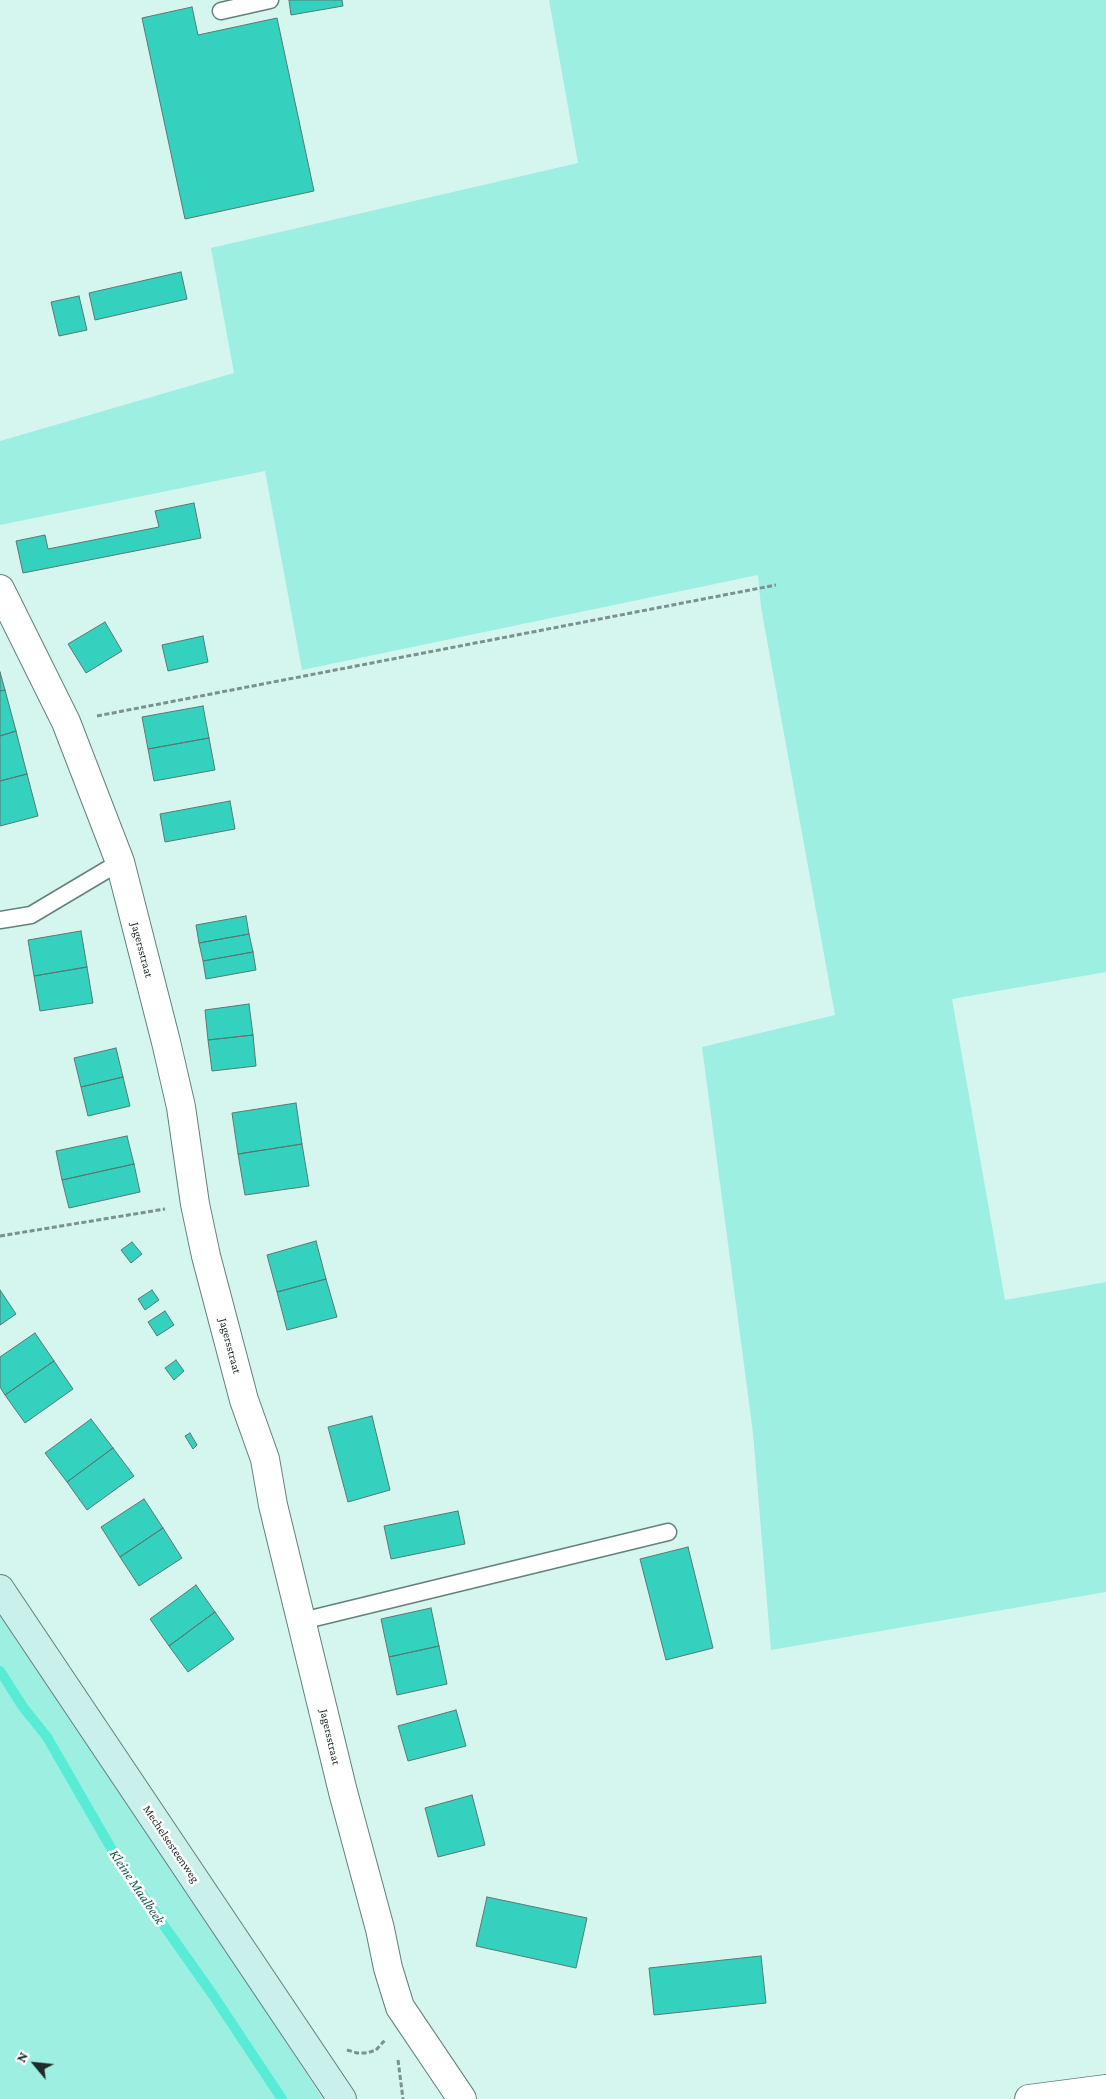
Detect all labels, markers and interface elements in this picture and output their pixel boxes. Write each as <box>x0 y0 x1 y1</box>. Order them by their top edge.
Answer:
street label: Jagersstraat <box>128 921 156 979</box>
street label: Jagersstraat <box>216 1317 244 1375</box>
street label: Jagersstraat <box>317 1708 343 1766</box>
street label: Mechelsesteenweg <box>140 1803 202 1885</box>
water label: Kleine Maalbeek <box>106 1846 168 1928</box>
north arrow <box>10 2039 60 2089</box>
text: N <box>12 2049 31 2065</box>

